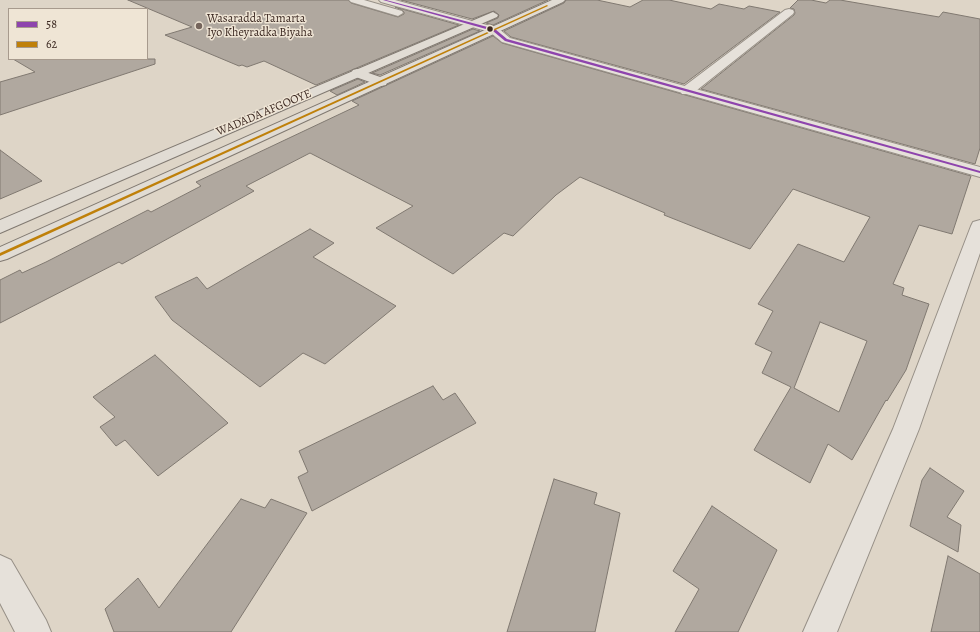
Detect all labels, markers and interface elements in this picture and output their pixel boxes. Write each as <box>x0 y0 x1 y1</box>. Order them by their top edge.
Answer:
legend <box>8 8 148 60</box>
place label: Wasaradda Tamarta Iyo Kheyradka Biyaha <box>207 12 313 40</box>
text: 58 <box>46 16 57 32</box>
marker: Wasaradda Tamarta Iyo Kheyradka Biyaha <box>194 21 204 31</box>
unlabelled marker <box>485 24 495 34</box>
text: 62 <box>46 36 57 52</box>
street label: WADADA AFGOOYE <box>214 87 314 139</box>

